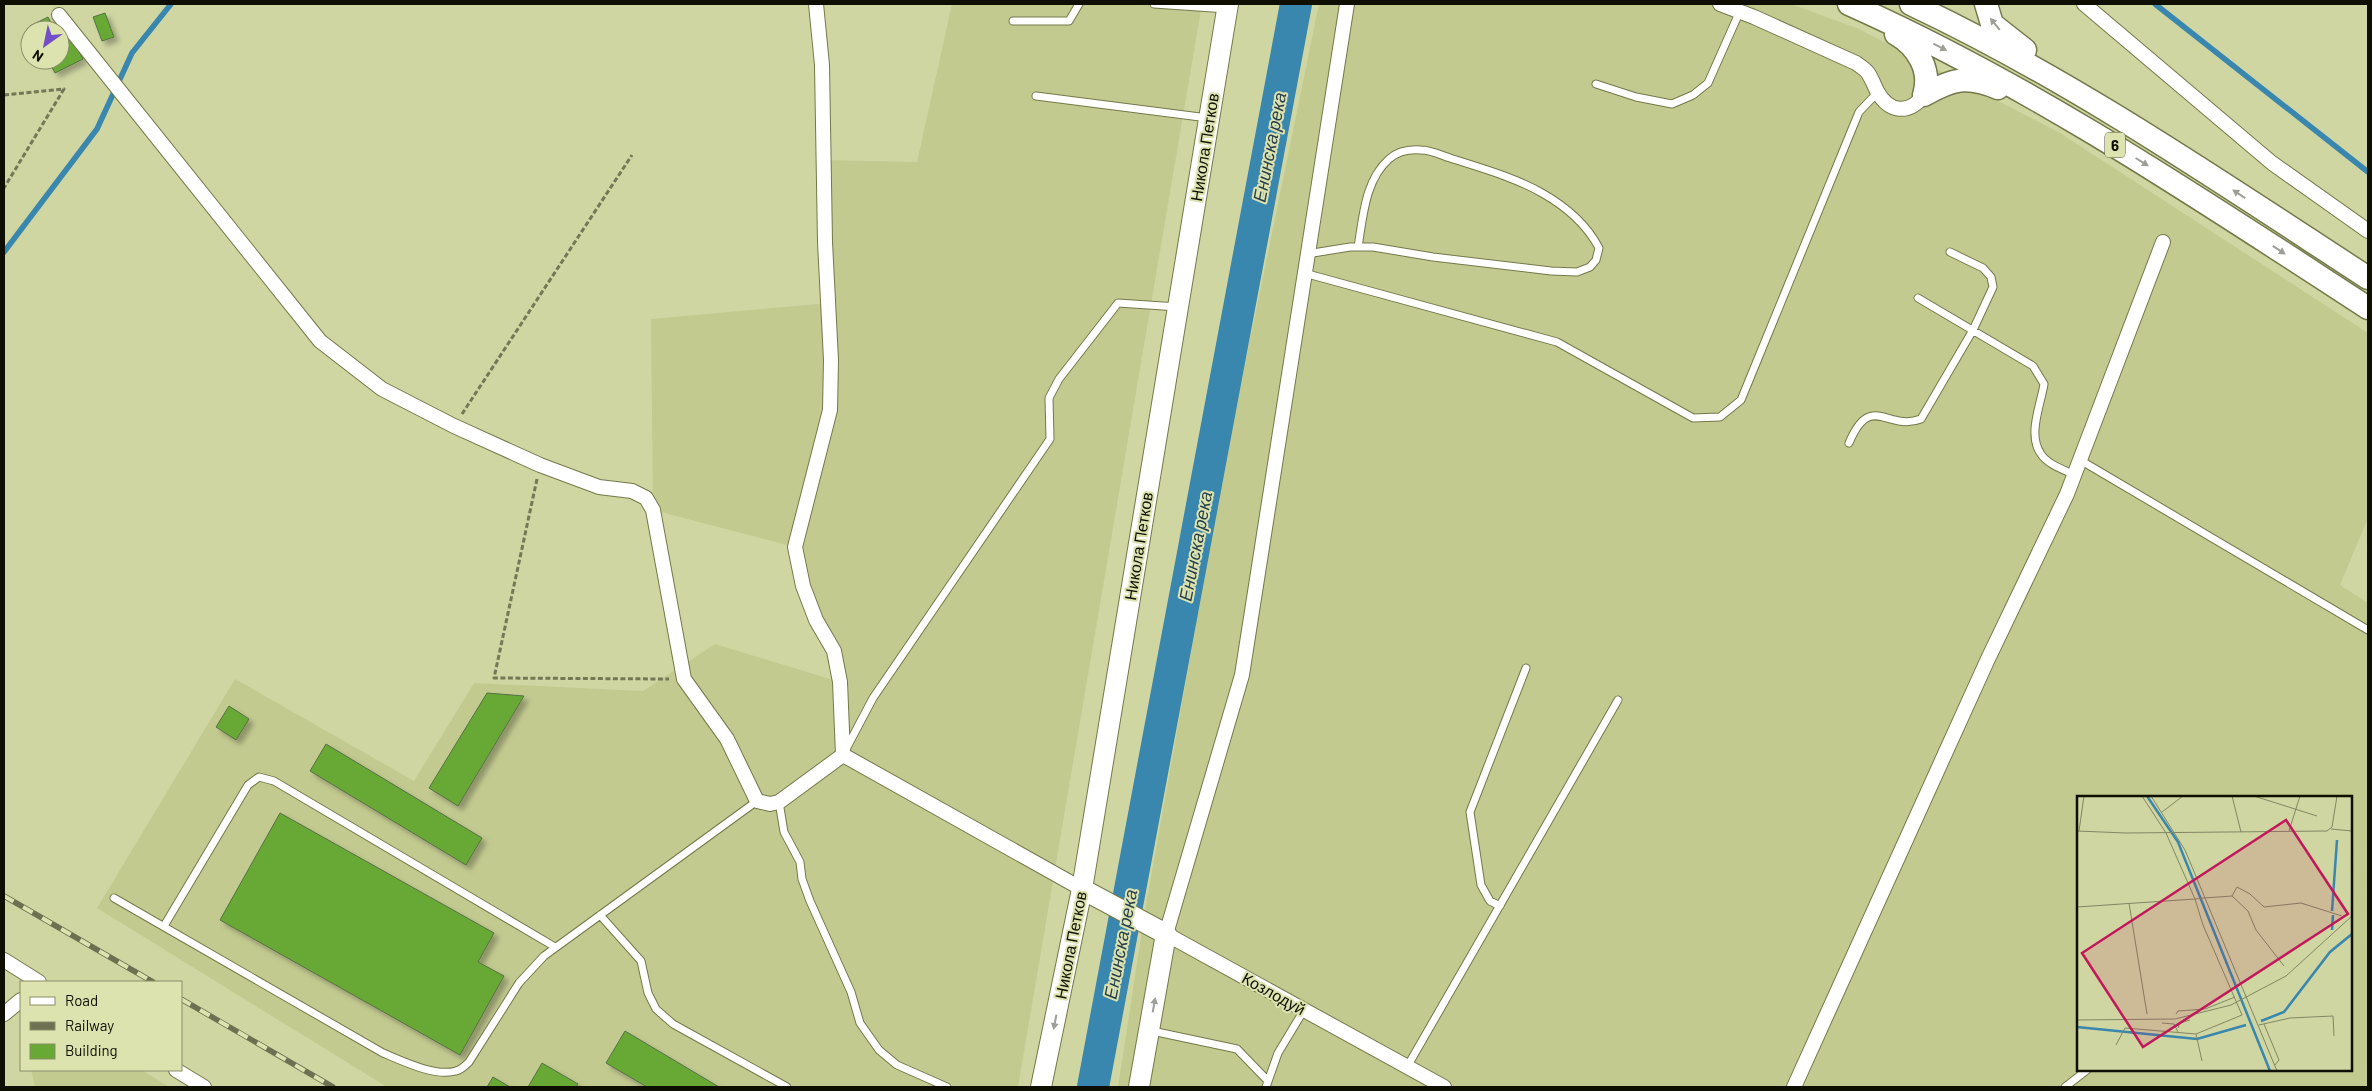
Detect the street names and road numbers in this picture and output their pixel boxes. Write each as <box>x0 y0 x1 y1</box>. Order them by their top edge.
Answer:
street label: Никола Петков <box>1186 91 1222 203</box>
road number: 6 <box>2105 132 2125 158</box>
street label: Никола Петков <box>1120 490 1156 602</box>
street label: Никола Петков <box>1050 889 1090 1001</box>
street label: Козлодуй <box>1239 968 1309 1018</box>

